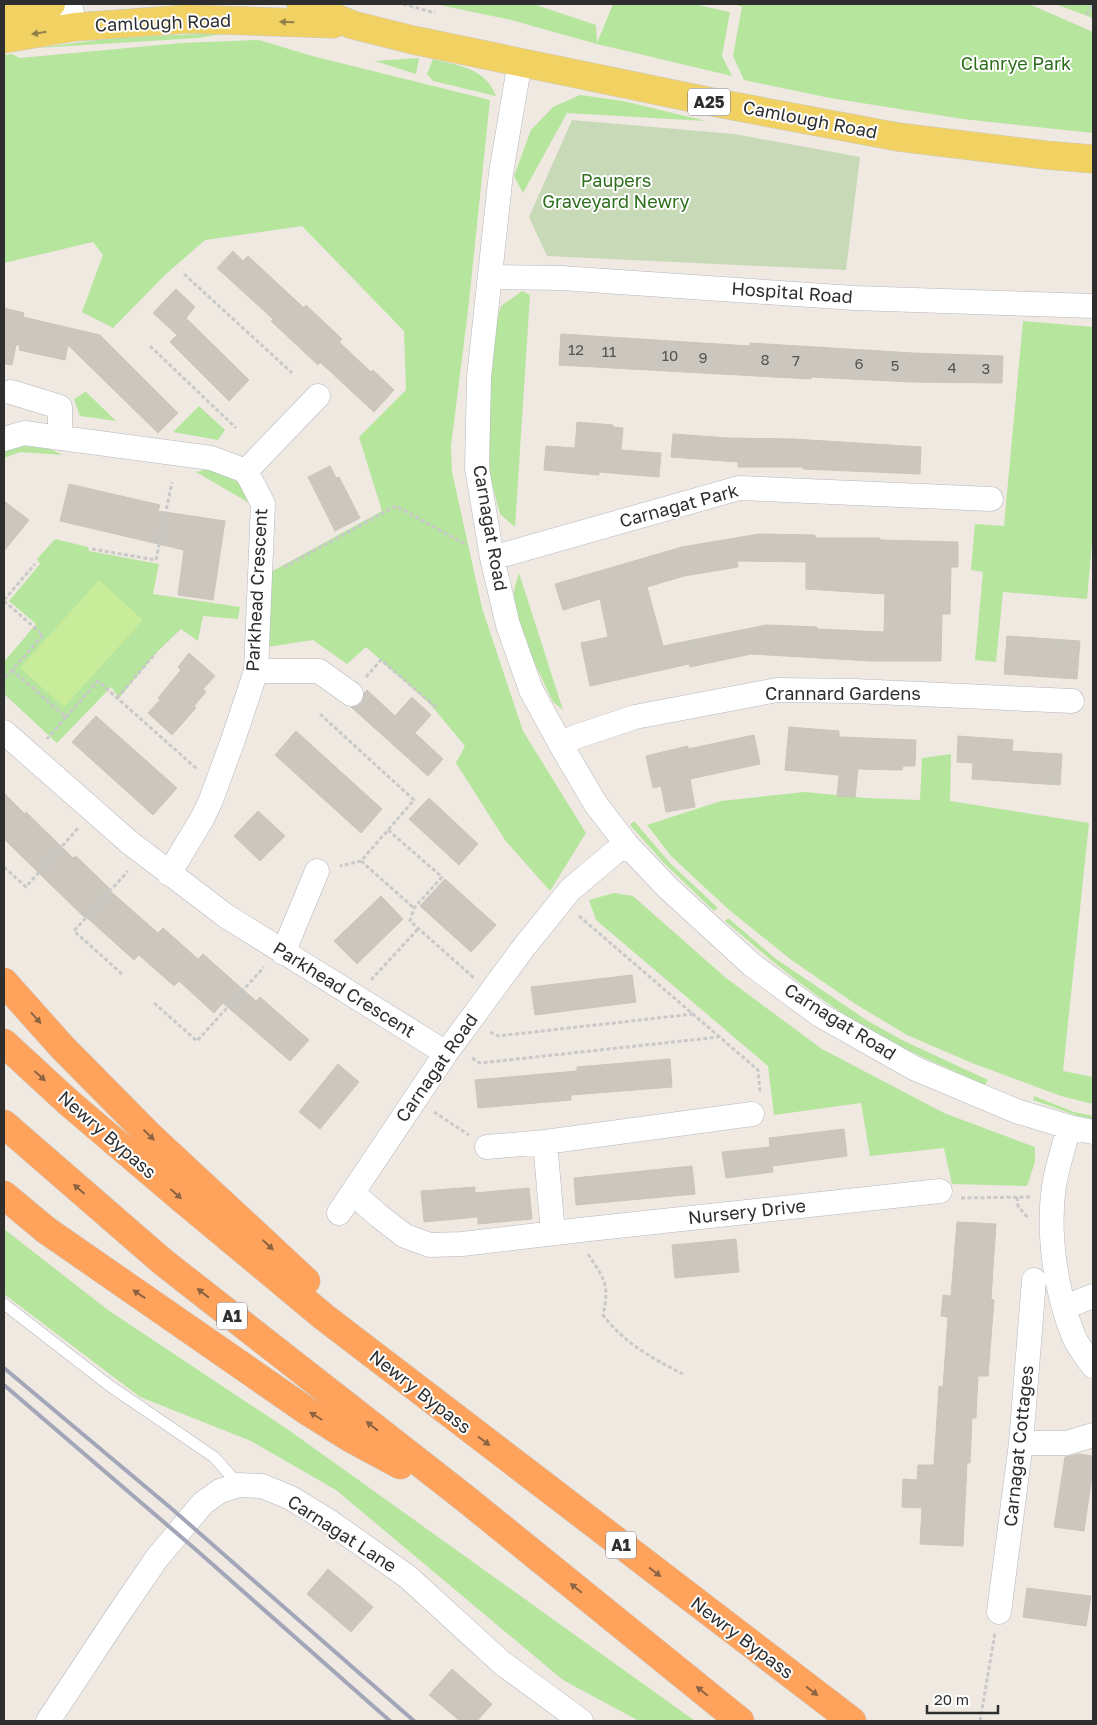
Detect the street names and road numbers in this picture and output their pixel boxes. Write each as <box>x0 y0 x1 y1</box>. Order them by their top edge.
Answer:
street label: Camlough Road <box>94 9 231 35</box>
road number: A25 <box>688 88 730 115</box>
street label: Camlough Road <box>741 95 879 143</box>
street label: Hospital Road <box>731 277 854 307</box>
street label: Carnagat Road <box>469 463 513 593</box>
street label: Carnagat Park <box>617 479 741 531</box>
street label: Parkhead Crescent <box>241 508 271 672</box>
street label: Crannard Gardens <box>765 682 921 704</box>
street label: Parkhead Crescent <box>269 936 420 1042</box>
street label: Carnagat Road <box>781 978 900 1064</box>
street label: Carnagat Road <box>391 1009 482 1126</box>
street label: Newry Bypass <box>54 1086 161 1183</box>
street label: Nursery Drive <box>687 1194 807 1228</box>
road number: A1 <box>217 1302 247 1330</box>
street label: Newry Bypass <box>365 1345 476 1438</box>
street label: Carnagat Cottages <box>999 1364 1037 1528</box>
street label: Carnagat Lane <box>284 1490 401 1577</box>
road number: A1 <box>606 1532 636 1558</box>
street label: Newry Bypass <box>687 1591 798 1683</box>

